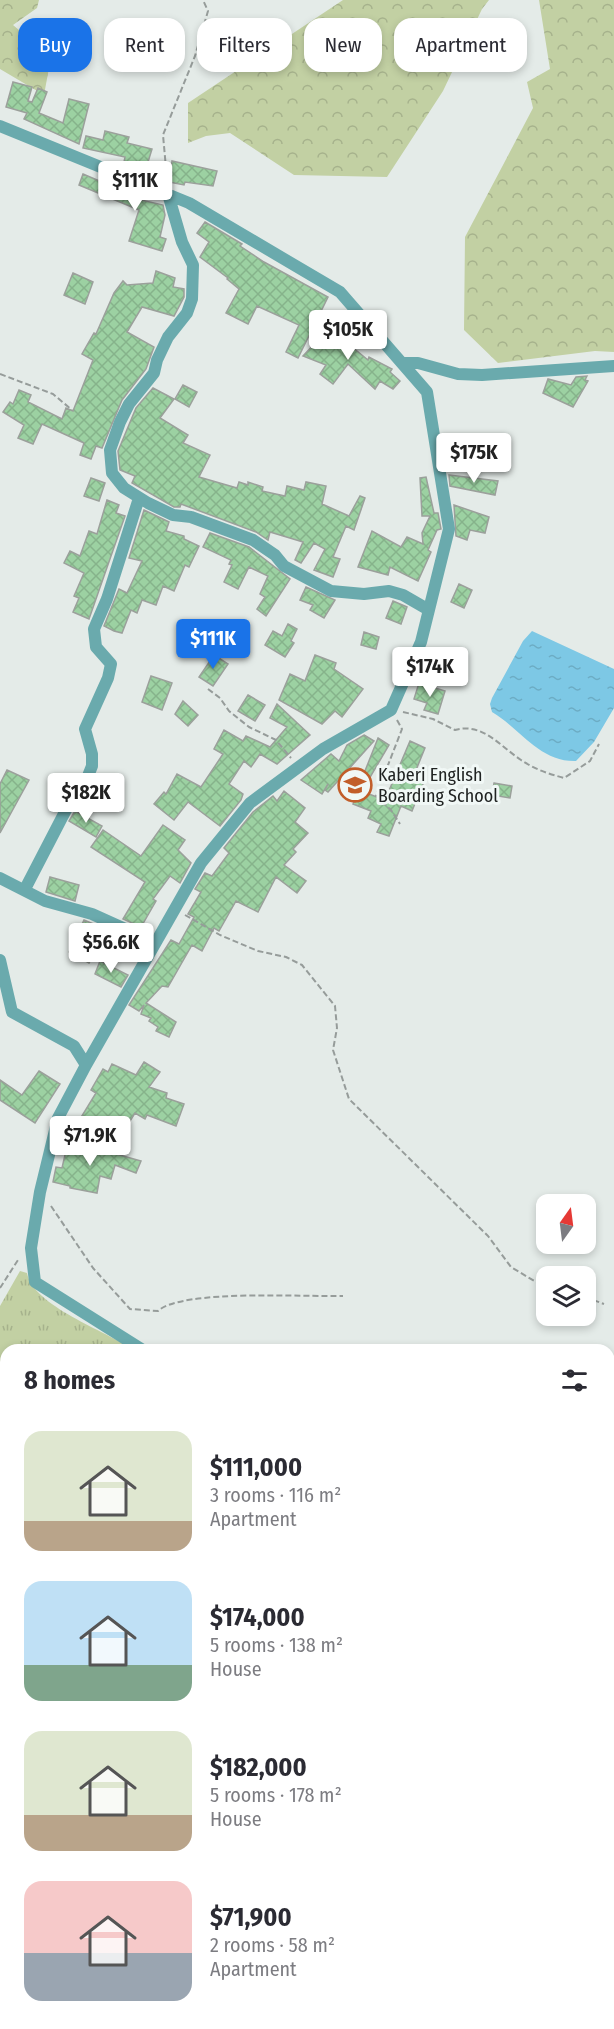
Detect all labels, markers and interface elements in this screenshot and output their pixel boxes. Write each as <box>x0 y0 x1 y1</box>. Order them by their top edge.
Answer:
chip: Buy <box>18 18 92 72</box>
chip: Rent <box>104 18 185 72</box>
chip: Filters <box>197 18 292 72</box>
chip: New <box>304 18 382 72</box>
chip: Apartment <box>394 18 527 72</box>
pin: $111K <box>93 161 177 212</box>
text: $111K <box>112 168 158 192</box>
pin: $105K <box>306 310 390 361</box>
text: $105K <box>323 317 373 341</box>
pin: $175K <box>432 433 516 484</box>
text: $175K <box>450 440 498 464</box>
pin: $111K <box>171 619 255 670</box>
text: $111K <box>190 626 236 650</box>
pin: $174K <box>388 647 472 698</box>
text: $174K <box>406 654 454 678</box>
place label: Kaberi English Boarding School <box>378 764 498 807</box>
school or university icon: Kaberi English Boarding School <box>337 767 373 803</box>
pin: $182K <box>44 773 128 824</box>
text: $182K <box>61 780 111 804</box>
pin: $56.6K <box>62 923 160 974</box>
text: $56.6K <box>83 930 139 954</box>
pin: $71.9K <box>41 1116 139 1167</box>
text: $71.9K <box>64 1123 116 1147</box>
north arrow <box>536 1194 596 1254</box>
map controls <box>536 1194 596 1326</box>
button: layers <box>536 1266 596 1326</box>
icon: filters <box>558 1364 591 1397</box>
text: 8 homes <box>24 1365 115 1396</box>
text: $111,000 <box>210 1452 302 1483</box>
icon: home <box>72 1455 144 1527</box>
text: 3 rooms · 116 m² <box>210 1483 341 1507</box>
text: Apartment <box>210 1507 297 1531</box>
text: $174,000 <box>210 1602 305 1633</box>
icon: home <box>72 1605 144 1677</box>
text: 5 rooms · 138 m² <box>210 1633 343 1657</box>
text: House <box>210 1657 262 1681</box>
text: $182,000 <box>210 1752 307 1783</box>
icon: home <box>72 1755 144 1827</box>
text: 5 rooms · 178 m² <box>210 1783 342 1807</box>
text: House <box>210 1807 262 1831</box>
text: $71,900 <box>210 1902 292 1933</box>
icon: home <box>72 1905 144 1977</box>
text: 2 rooms · 58 m² <box>210 1933 335 1957</box>
text: Apartment <box>210 1957 297 1981</box>

